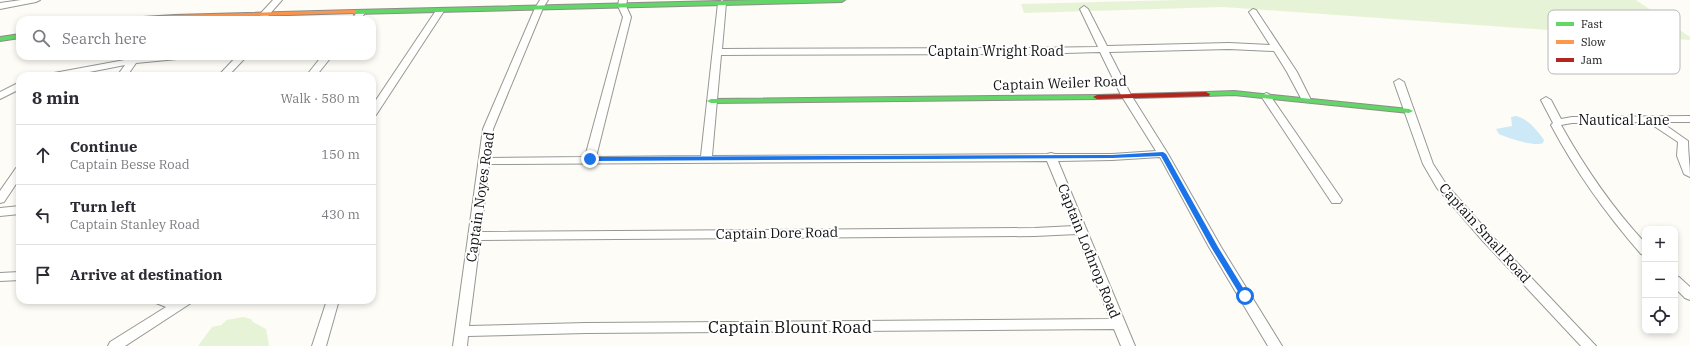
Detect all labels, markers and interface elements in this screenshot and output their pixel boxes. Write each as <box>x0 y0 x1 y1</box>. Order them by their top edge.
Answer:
legend <box>1548 10 1680 74</box>
search box <box>16 16 376 60</box>
text: Fast <box>1581 17 1603 31</box>
icon: search <box>30 27 52 49</box>
text: Search here <box>62 29 147 48</box>
text: Slow <box>1581 35 1606 49</box>
street label: Captain Wright Road <box>928 42 1065 60</box>
text: Jam <box>1581 53 1603 67</box>
street label: Captain Weiler Road <box>993 72 1128 94</box>
text: 8 min <box>32 87 80 109</box>
text: Walk · 580 m <box>281 90 360 107</box>
street label: Nautical Lane <box>1578 111 1670 129</box>
street label: Captain Noyes Road <box>462 130 498 263</box>
text: Continue <box>70 137 137 156</box>
icon: ahead <box>32 144 54 166</box>
text: 150 m <box>321 146 360 163</box>
route end <box>581 150 599 168</box>
text: Captain Besse Road <box>70 156 190 173</box>
street label: Captain Small Road <box>1435 179 1535 287</box>
street label: Captain Lothrop Road <box>1054 181 1124 321</box>
text: Turn left <box>70 197 136 216</box>
icon: left <box>32 204 54 226</box>
text: 430 m <box>321 206 360 223</box>
text: Captain Stanley Road <box>70 216 200 233</box>
street label: Captain Dore Road <box>716 223 839 243</box>
map controls <box>1642 226 1678 334</box>
button: + <box>1642 226 1678 262</box>
button: − <box>1642 262 1678 298</box>
icon: arrive <box>32 264 54 286</box>
text: Arrive at destination <box>70 265 222 284</box>
route start <box>1236 287 1254 305</box>
button: locate <box>1642 298 1678 334</box>
street label: Captain Blount Road <box>708 316 872 338</box>

